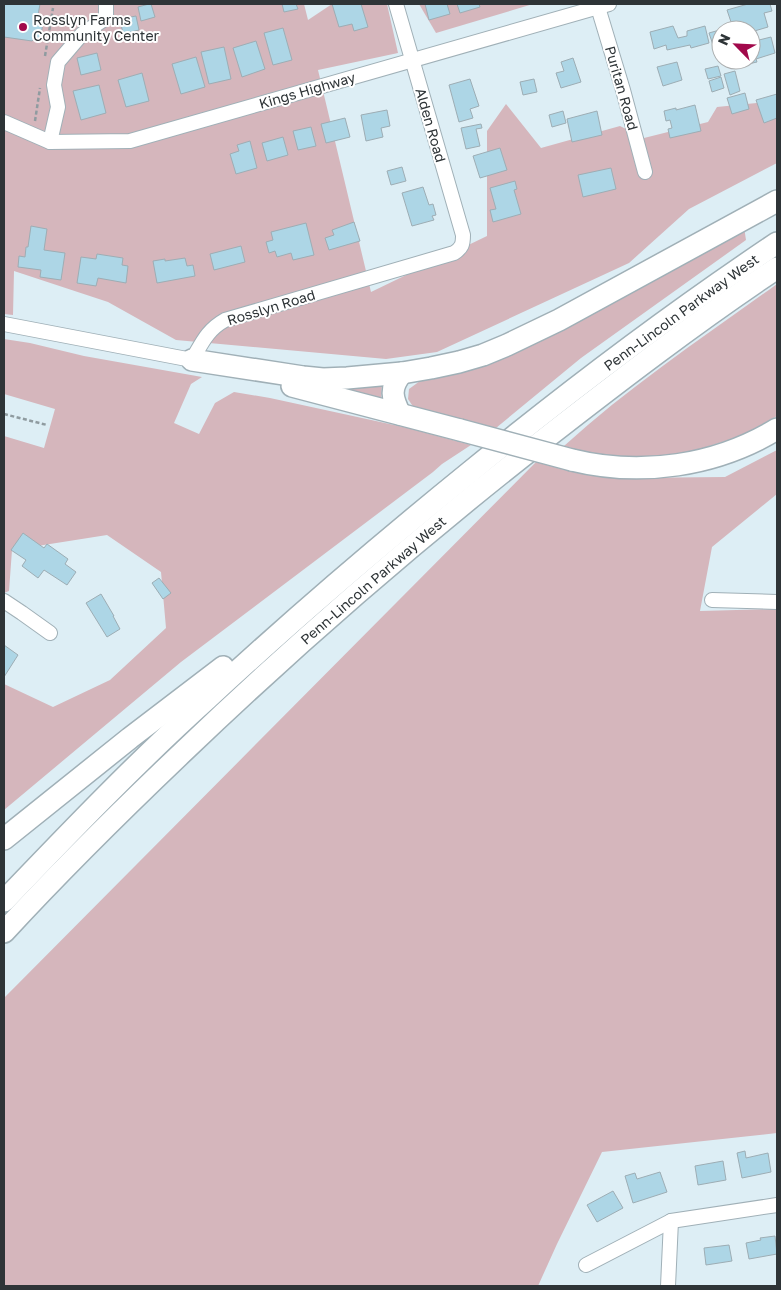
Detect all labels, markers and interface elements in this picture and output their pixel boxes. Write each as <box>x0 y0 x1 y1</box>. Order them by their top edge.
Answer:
place label: Rosslyn Farms Community Center <box>33 11 160 44</box>
north arrow <box>711 20 761 70</box>
marker: Rosslyn Farms Community Center <box>17 21 29 33</box>
text: N <box>714 31 734 48</box>
street label: Puritan Road <box>602 44 642 132</box>
street label: Kings Highway <box>257 68 357 112</box>
street label: Alden Road <box>412 86 450 164</box>
street label: Penn-Lincoln Parkway West <box>600 250 762 374</box>
street label: Rosslyn Road <box>225 286 317 328</box>
street label: Penn-Lincoln Parkway West <box>297 512 449 648</box>

